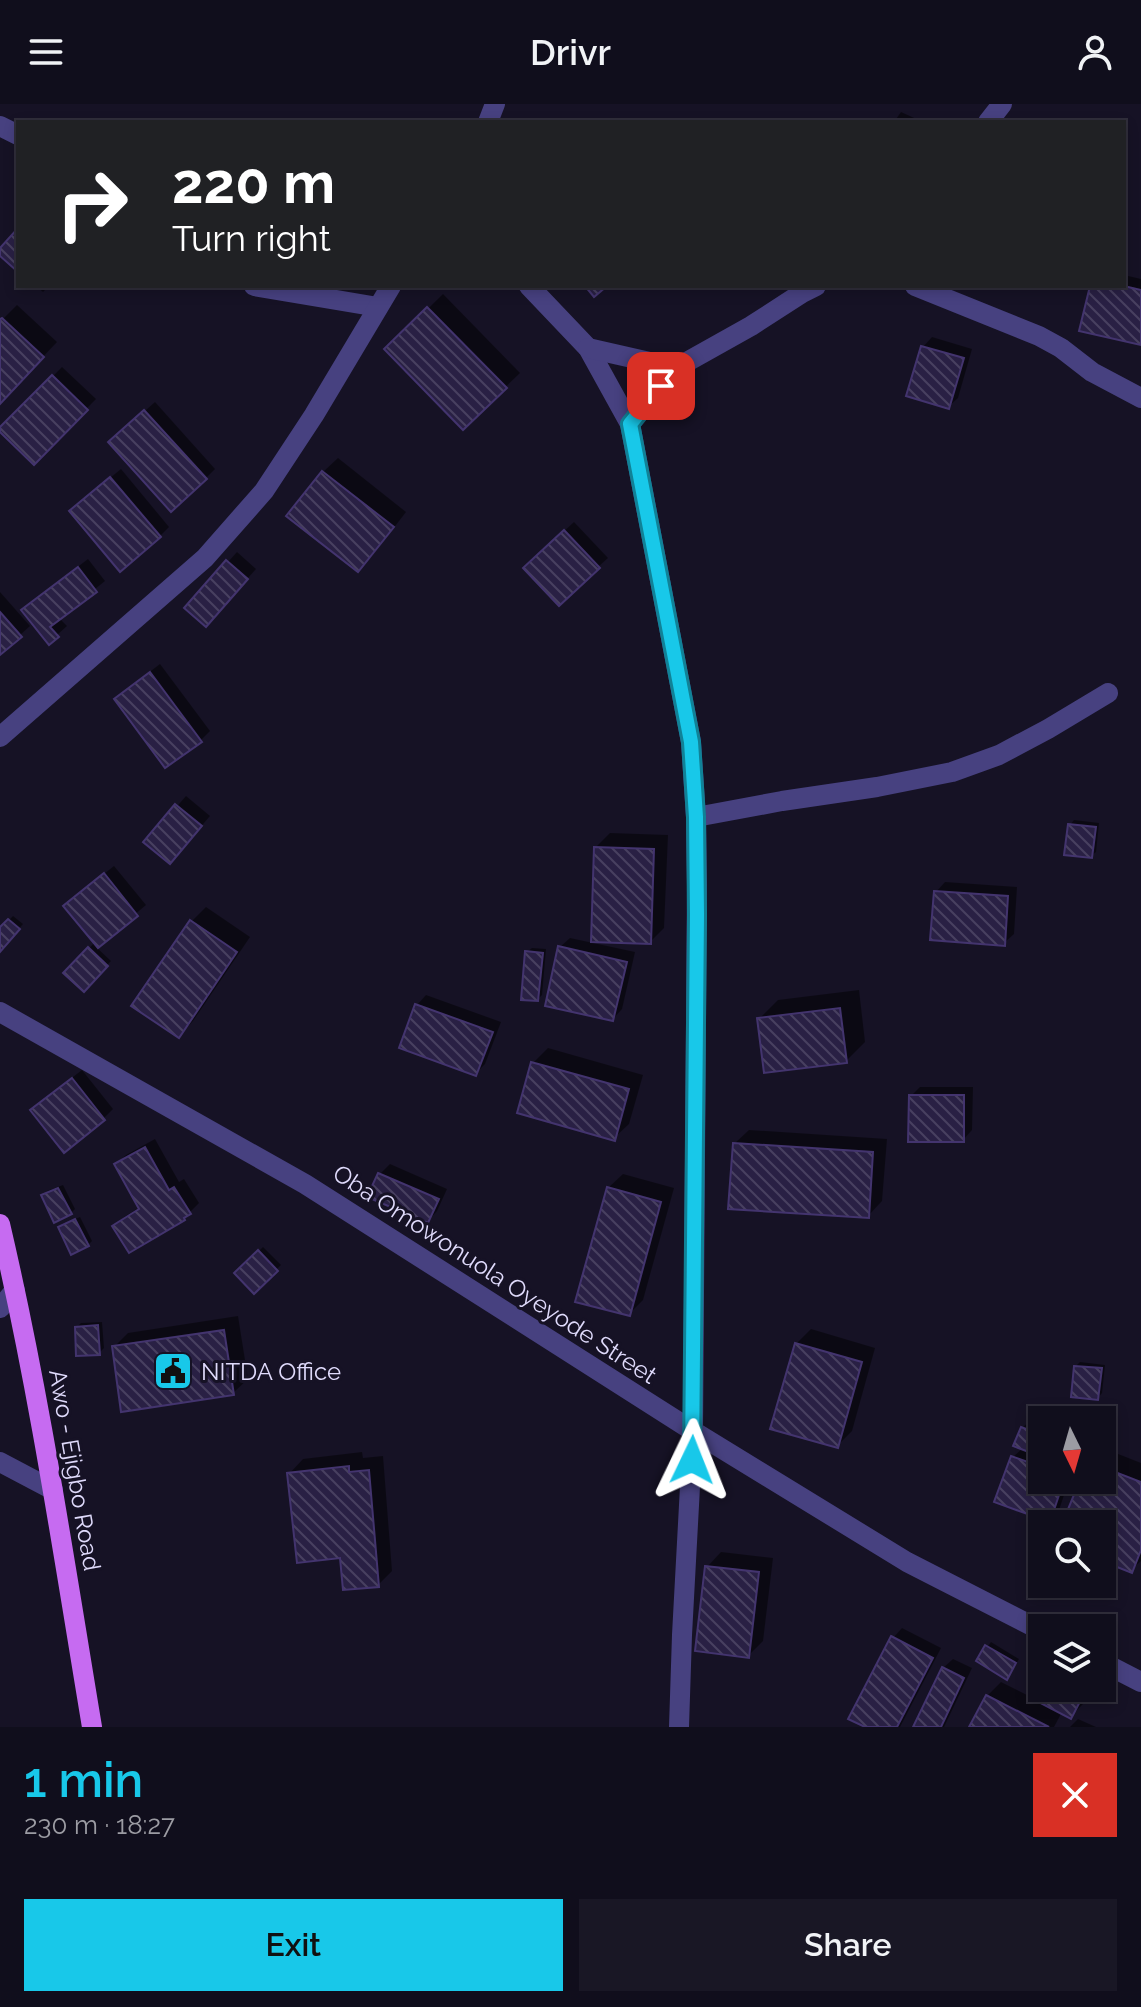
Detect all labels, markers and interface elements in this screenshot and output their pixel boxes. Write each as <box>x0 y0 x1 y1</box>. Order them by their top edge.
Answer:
icon: menu <box>24 30 68 74</box>
icon: person <box>1073 30 1117 74</box>
text: Drivr <box>530 31 611 73</box>
text: 220 m <box>172 150 335 216</box>
icon: right <box>40 152 144 256</box>
text: Turn right <box>172 217 331 259</box>
pin <box>627 352 695 420</box>
icon: arrive <box>639 364 683 408</box>
street label: Oba Omowonuola Oyeyode Street <box>328 1158 662 1390</box>
public building icon: NITDA Office <box>152 1350 194 1392</box>
place label: NITDA Office <box>201 1357 341 1386</box>
street label: Awo - Ejigbo Road <box>43 1367 107 1573</box>
north arrow <box>1028 1406 1116 1494</box>
map controls <box>1028 1406 1116 1702</box>
position arrow <box>650 1418 734 1502</box>
button: search <box>1028 1510 1116 1598</box>
button: layers <box>1028 1614 1116 1702</box>
text: 1 min <box>24 1752 143 1808</box>
button: close <box>1033 1753 1117 1837</box>
text: 230 m · 18:27 <box>24 1810 175 1840</box>
button: Exit <box>24 1899 563 1991</box>
button: Share <box>579 1899 1117 1991</box>

